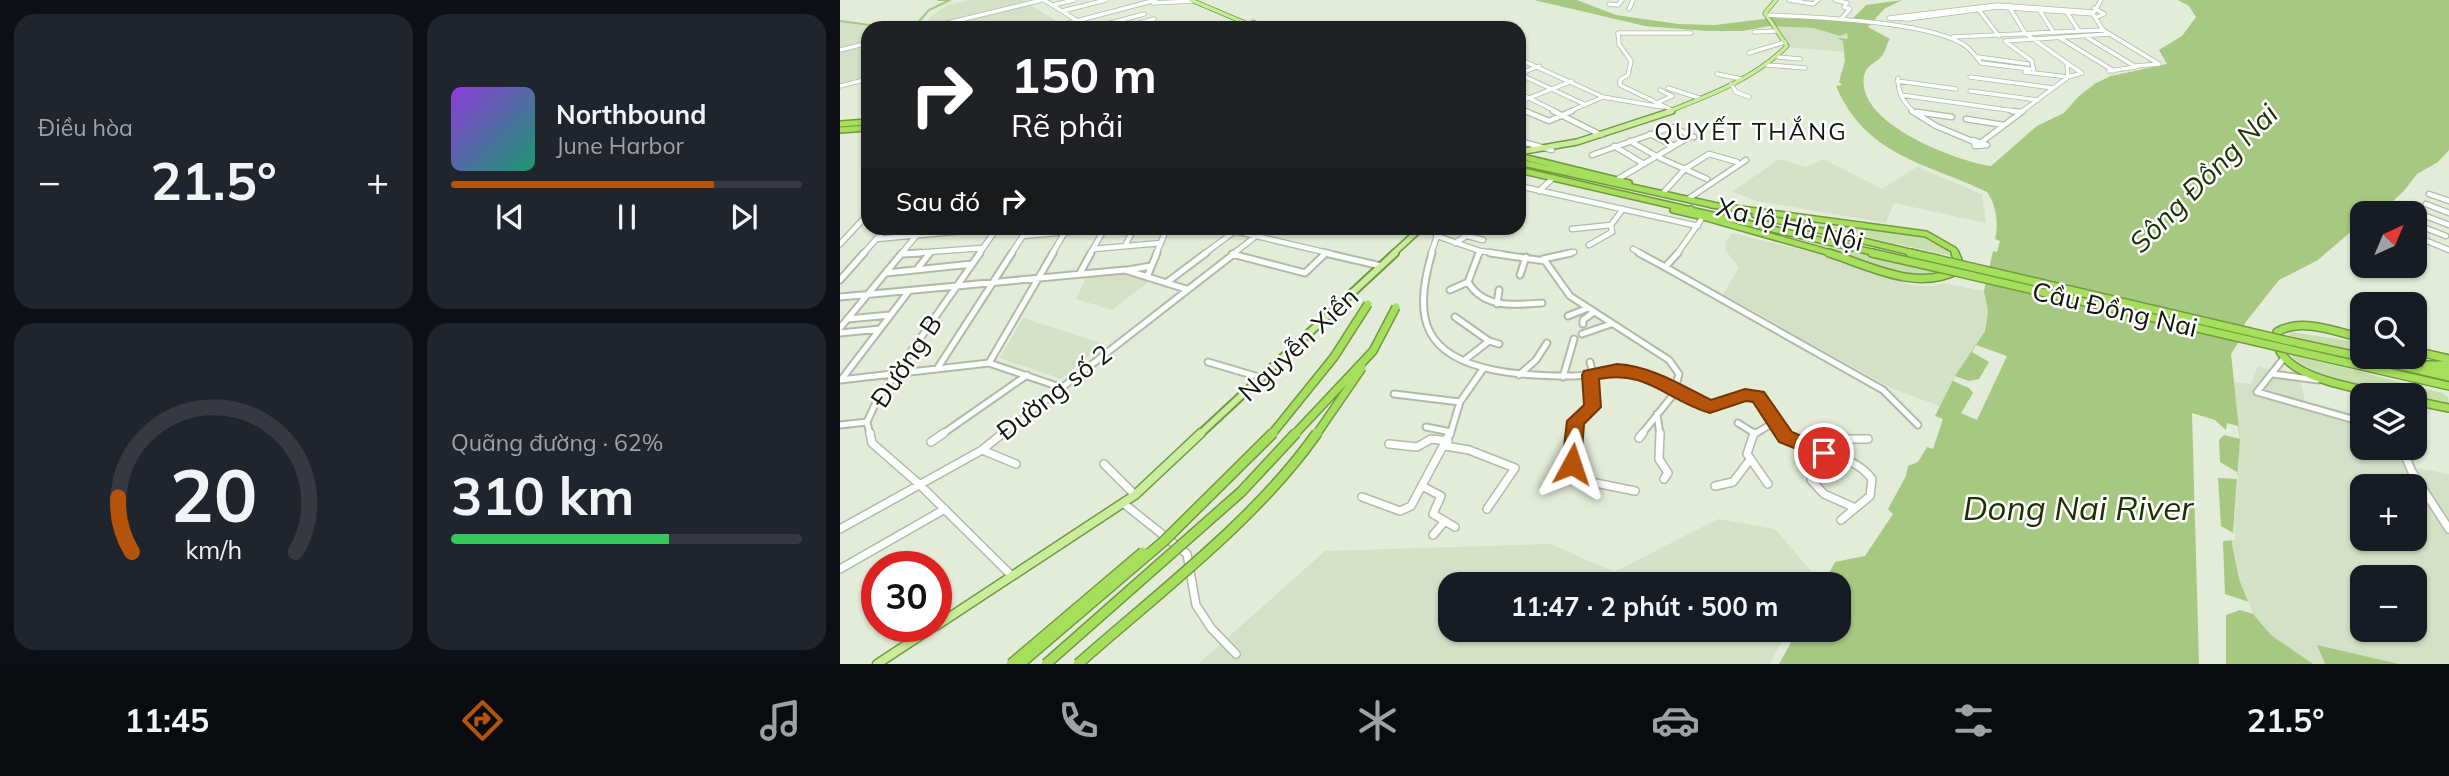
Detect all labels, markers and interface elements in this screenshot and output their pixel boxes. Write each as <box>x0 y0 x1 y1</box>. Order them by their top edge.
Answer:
text: 150 m <box>1011 44 1157 105</box>
icon: right <box>896 49 987 140</box>
water label: Sông Đồng Nai <box>2121 96 2285 260</box>
text: Northbound <box>556 98 706 131</box>
text: Rẽ phải <box>1011 105 1123 145</box>
text: Điều hòa <box>38 113 133 142</box>
district label: QUYẾT THẮNG <box>1654 116 1848 146</box>
text: June Harbor <box>556 131 684 160</box>
text: 21.5° <box>150 148 277 213</box>
text: − <box>38 157 61 205</box>
text: + <box>366 157 389 205</box>
icon: right <box>994 182 1032 220</box>
text: Sau đó <box>896 185 980 218</box>
street label: Xa lộ Hà Nội <box>1713 190 1867 258</box>
icon: previous <box>491 198 529 236</box>
icon: pause <box>608 198 646 236</box>
icon: next <box>725 198 763 236</box>
north arrow <box>2350 201 2427 278</box>
map controls <box>2350 201 2427 642</box>
street label: Cầu Đồng Nai <box>2029 274 2201 344</box>
street label: Nguyễn Xiển <box>1231 280 1365 408</box>
button: search <box>2350 292 2427 369</box>
street label: Đường B <box>863 308 949 414</box>
street label: Đường số 2 <box>990 337 1118 447</box>
button: layers <box>2350 383 2427 460</box>
pin <box>1794 423 1854 483</box>
position arrow <box>1535 427 1609 501</box>
text: Quãng đường · 62% <box>451 428 663 457</box>
icon: arrive <box>1805 434 1843 472</box>
text: 20 <box>170 450 257 541</box>
text: 310 km <box>451 463 634 528</box>
button: + <box>2350 474 2427 551</box>
water label: Dong Nai River <box>1963 487 2195 528</box>
text: km/h <box>185 534 242 565</box>
speed limit sign: 30 <box>861 551 952 642</box>
button: − <box>2350 565 2427 642</box>
text: 11:47 · 2 phút · 500 m <box>1511 590 1778 623</box>
icon: directions <box>458 696 507 745</box>
icon: music <box>756 696 805 745</box>
icon: phone <box>1054 696 1103 745</box>
icon: climate <box>1353 696 1402 745</box>
icon: car <box>1651 696 1700 745</box>
icon: filters <box>1949 696 1998 745</box>
text: 11:45 <box>125 700 209 740</box>
text: 21.5° <box>2247 700 2324 740</box>

